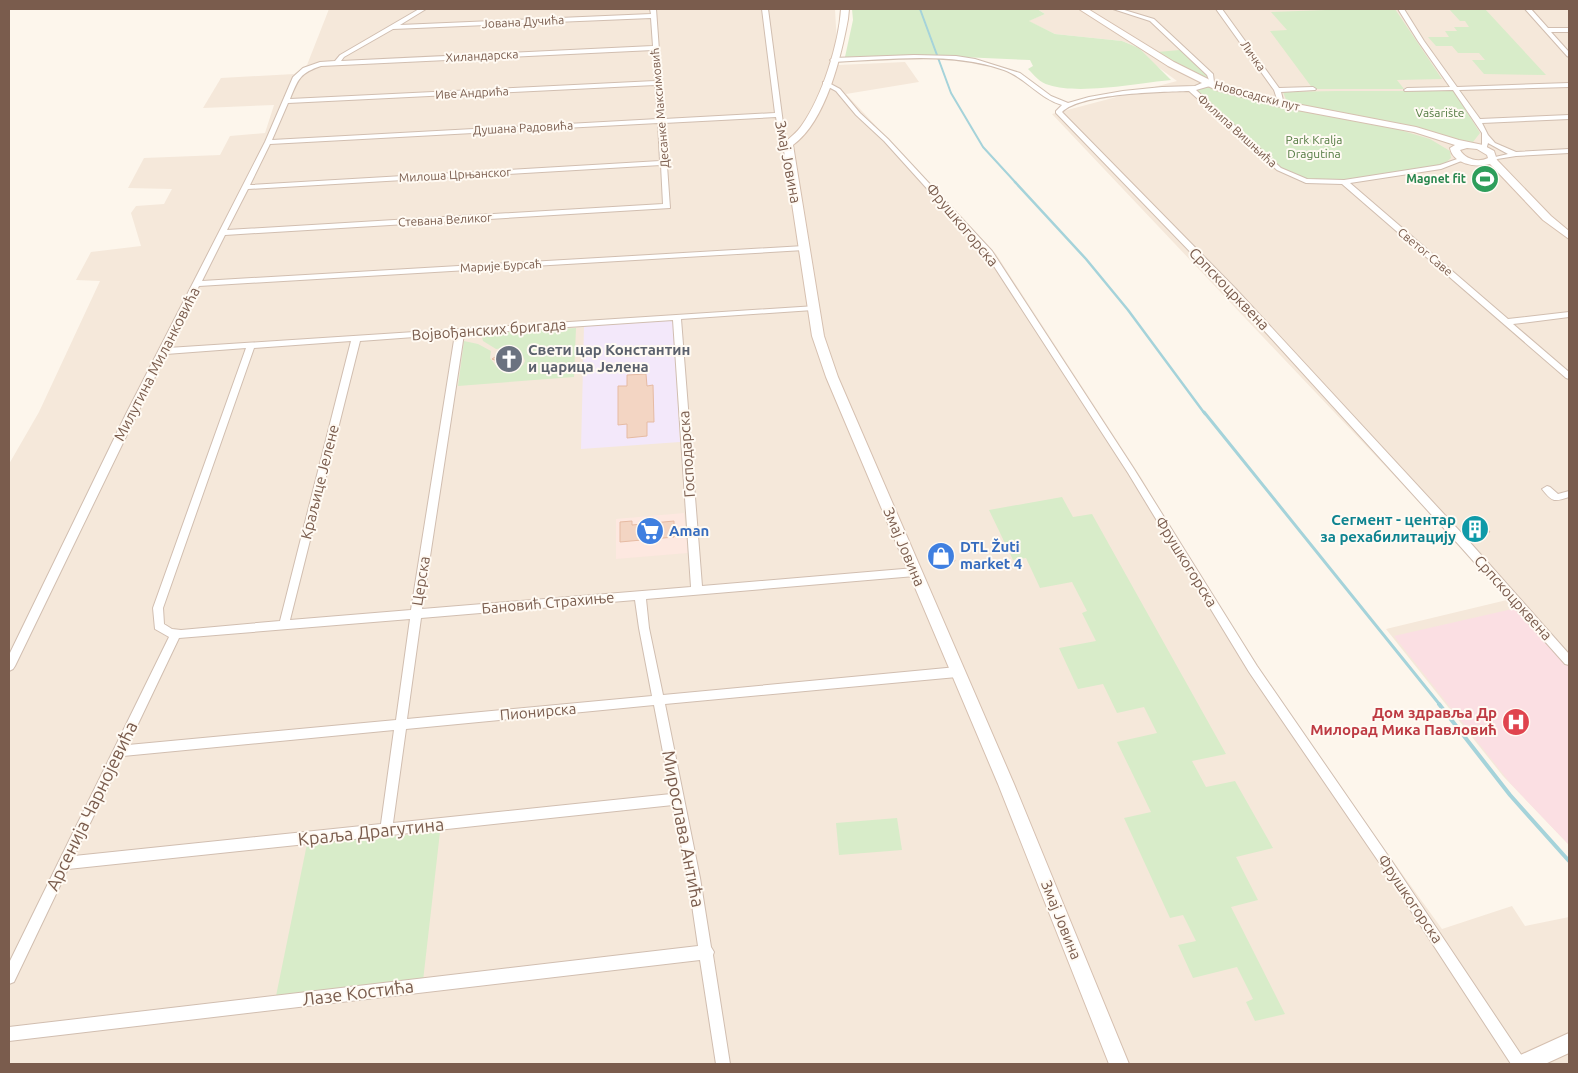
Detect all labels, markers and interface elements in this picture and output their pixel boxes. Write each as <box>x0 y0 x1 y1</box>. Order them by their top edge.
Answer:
street label: Јована Дучића <box>481 13 565 30</box>
street label: Личка <box>1238 38 1268 73</box>
street label: Хиландарска <box>445 47 519 64</box>
street label: Десанке Максимовић <box>648 47 671 169</box>
street label: Новосадски пут <box>1213 78 1302 113</box>
street label: Иве Андрића <box>435 84 509 101</box>
street label: Филипа Вишњића <box>1195 92 1280 170</box>
park label: Vašarište <box>1416 106 1464 119</box>
street label: Душана Радовића <box>473 118 573 137</box>
street label: Змај Јовина <box>772 119 805 205</box>
park label: Park Kralja Dragutina <box>1286 133 1342 160</box>
sports icon: Magnet fit <box>1470 164 1500 194</box>
street label: Милоша Црњанског <box>398 165 512 184</box>
place label: Magnet fit <box>1406 172 1466 185</box>
street label: Фрушкогорска <box>923 180 1002 270</box>
street label: Стевана Великог <box>398 211 492 228</box>
street label: Светог Саве <box>1395 225 1455 278</box>
street label: Српскоцрквена <box>1186 244 1273 333</box>
street label: Марије Бурсаћ <box>460 257 542 274</box>
street label: Милутина Миланковића <box>110 284 203 444</box>
street label: Војвођанских бригада <box>411 316 567 343</box>
place label: Свети цар Константин и царица Јелена <box>528 341 690 375</box>
church icon: Свети цар Константин и царица Јелена <box>494 344 524 374</box>
street label: Господарска <box>675 410 698 498</box>
street label: Краљице Јелене <box>297 423 342 541</box>
street label: Змај Јовина <box>880 505 929 589</box>
place label: Сегмент - центар за рехабилитацију <box>1320 511 1456 545</box>
street label: Фрушкогорска <box>1152 513 1221 610</box>
building icon: Сегмент - центар за рехабилитацију <box>1460 514 1490 544</box>
supermarket icon: Aman <box>635 516 665 546</box>
place label: Aman <box>669 522 709 539</box>
place label: DTL Žuti market 4 <box>960 538 1022 572</box>
shop icon: DTL Žuti market 4 <box>926 541 956 571</box>
street label: Српскоцрквена <box>1471 552 1556 643</box>
street label: Церска <box>408 555 433 607</box>
street label: Бановић Страхиње <box>481 588 615 617</box>
street label: Пионирска <box>499 700 577 723</box>
place label: Дом здравља Др Милорад Мика Павловић <box>1310 704 1497 738</box>
hospital icon: Дом здравља Др Милорад Мика Павловић <box>1501 707 1531 737</box>
street label: Арсенија Чарнојевића <box>41 718 141 893</box>
street label: Мирослава Антића <box>659 749 709 909</box>
street label: Краља Драгутина <box>297 813 445 849</box>
street label: Фрушкогорска <box>1374 851 1446 946</box>
street label: Змај Јовина <box>1038 878 1085 962</box>
street label: Лазе Костића <box>301 975 415 1009</box>

